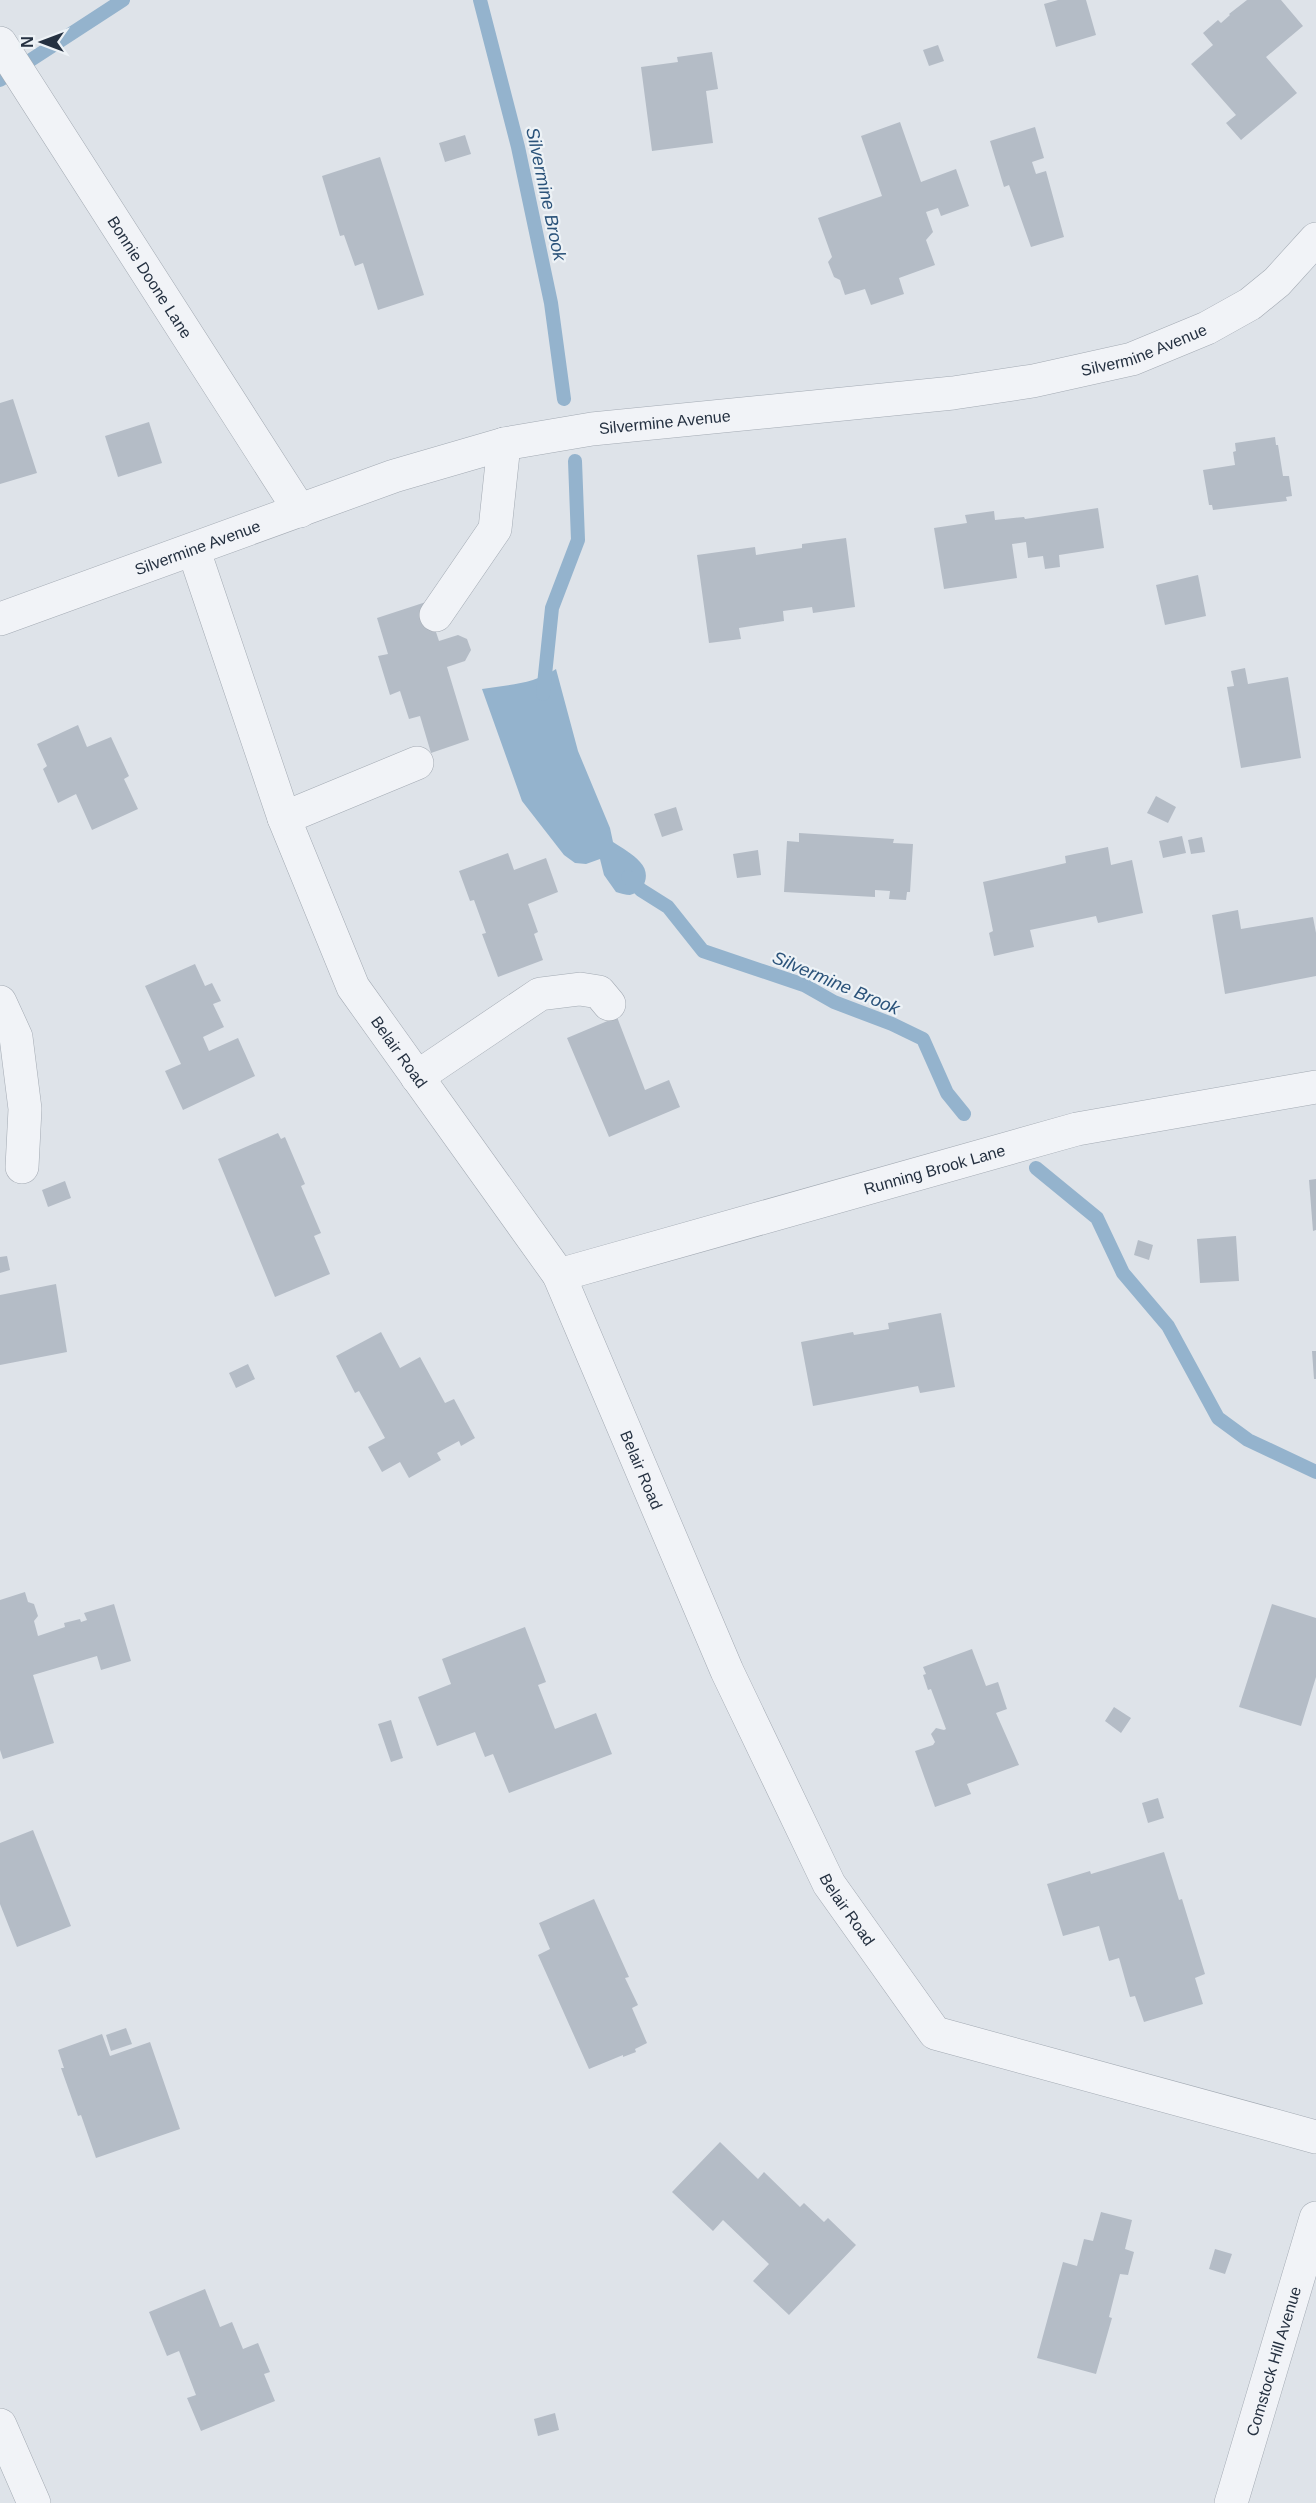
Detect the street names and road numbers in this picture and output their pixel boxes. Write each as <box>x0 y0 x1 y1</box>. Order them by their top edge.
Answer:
street label: Bonnie Doone Lane <box>105 213 195 341</box>
street label: Silvermine Avenue <box>1079 321 1209 379</box>
street label: Silvermine Avenue <box>598 407 731 437</box>
street label: Silvermine Avenue <box>132 517 263 578</box>
street label: Belair Road <box>368 1013 431 1091</box>
street label: Running Brook Lane <box>862 1141 1007 1197</box>
street label: Belair Road <box>617 1428 666 1512</box>
street label: Belair Road <box>817 1871 878 1949</box>
street label: Comstock Hill Avenue <box>1243 2284 1304 2438</box>

